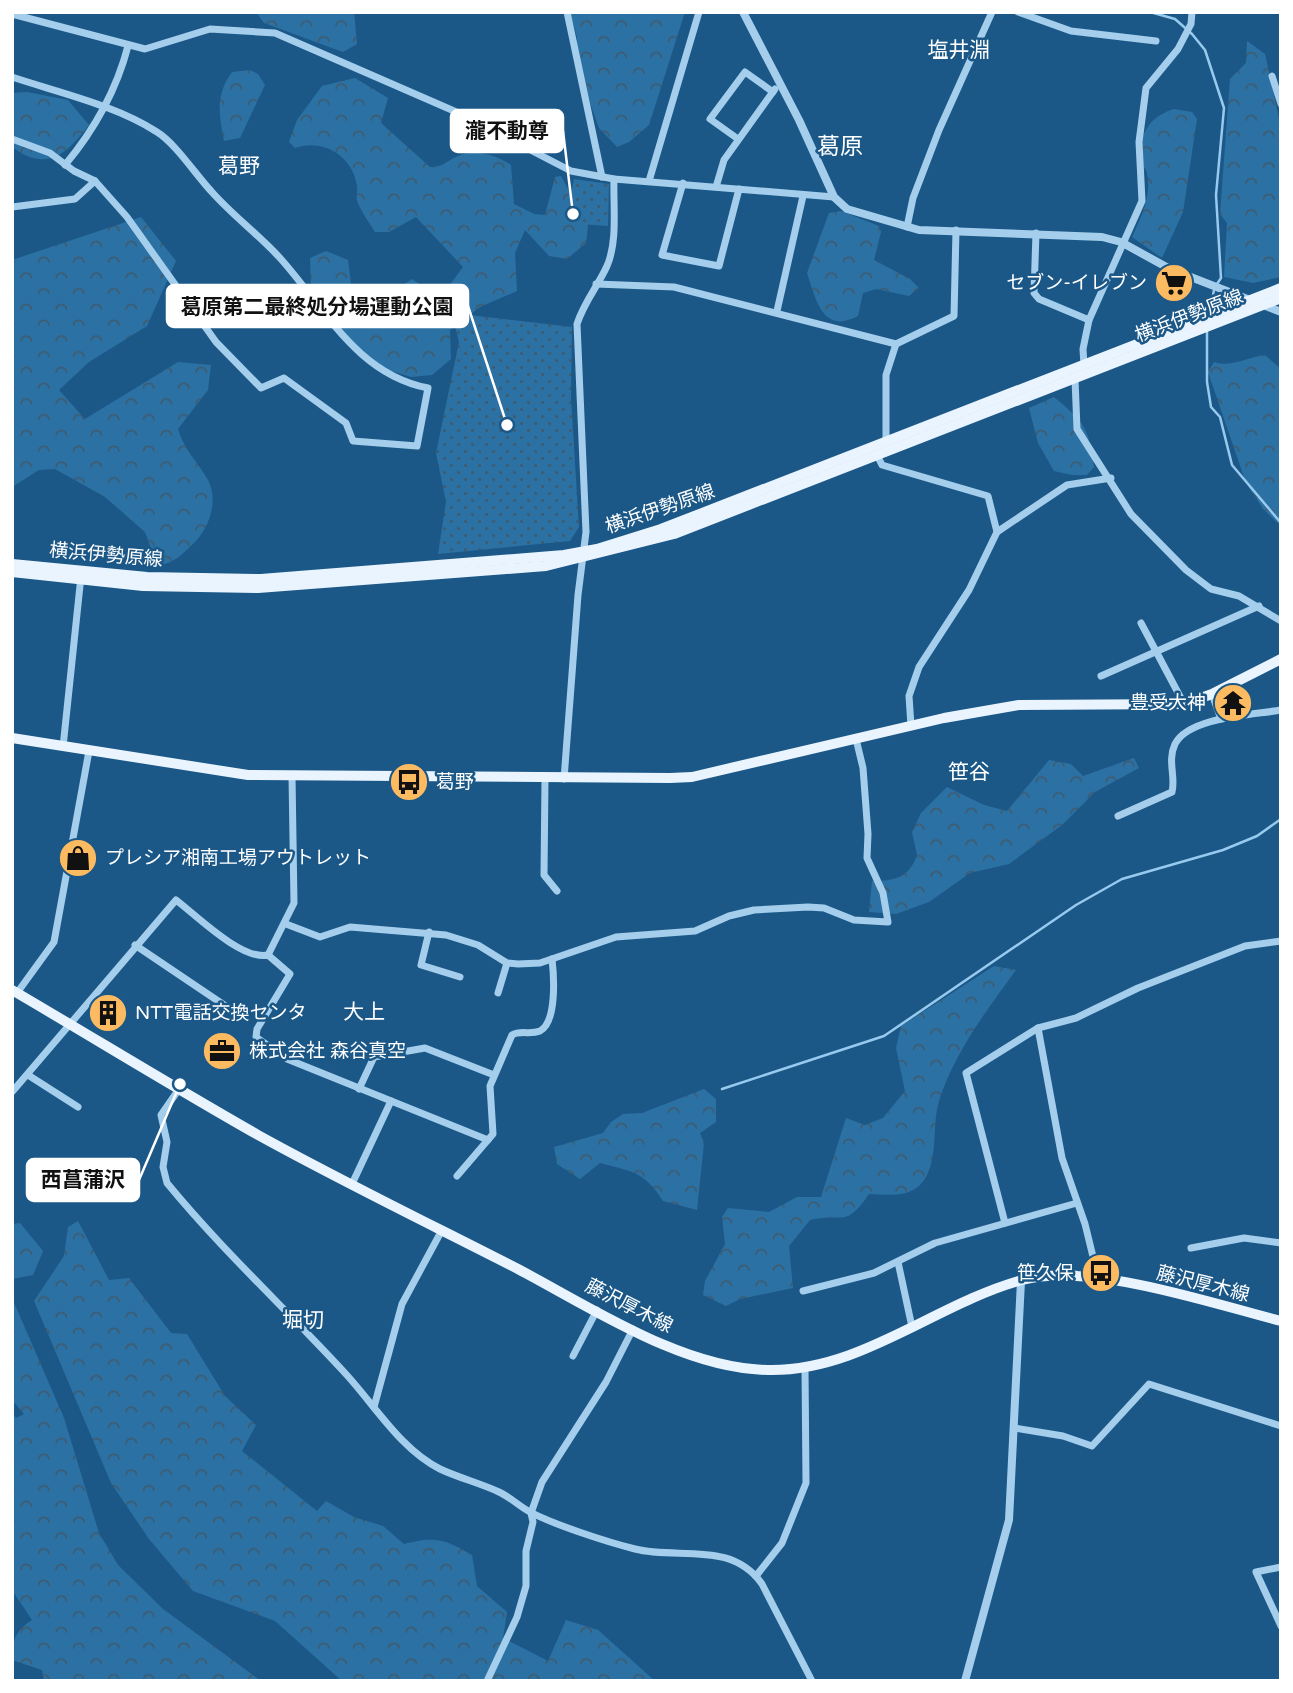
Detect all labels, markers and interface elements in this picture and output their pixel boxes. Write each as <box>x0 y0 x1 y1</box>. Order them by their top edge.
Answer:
district label: 塩井淵 <box>928 38 991 63</box>
callout: 瀧不動尊 <box>451 110 563 152</box>
text: 瀧不動尊 <box>465 119 549 144</box>
district label: 葛原 <box>817 133 863 161</box>
district label: 葛野 <box>218 154 260 179</box>
supermarket icon: セブン-イレブン <box>1153 262 1195 304</box>
place label: セブン-イレブン <box>1006 272 1147 294</box>
callout: 葛原第二最終処分場運動公園 <box>167 285 468 327</box>
street label: 横浜伊勢原線 <box>1132 285 1246 347</box>
text: 葛原第二最終処分場運動公園 <box>181 295 454 320</box>
street label: 横浜伊勢原線 <box>603 480 717 538</box>
street label: 横浜伊勢原線 <box>48 539 164 571</box>
temple icon: 豊受大神 <box>1212 682 1254 724</box>
place label: 豊受大神 <box>1130 692 1206 714</box>
district label: 笹谷 <box>948 760 990 785</box>
bus stop icon: 葛野 <box>388 761 430 803</box>
place label: 葛野 <box>436 771 474 793</box>
shop icon: プレシア湘南工場アウトレット <box>57 837 99 879</box>
place label: プレシア湘南工場アウトレット <box>105 847 371 869</box>
building icon: NTT電話交換センタ <box>87 992 129 1034</box>
district label: 大上 <box>343 1000 385 1025</box>
place label: NTT電話交換センタ <box>135 1002 306 1024</box>
office icon: 株式会社 森谷真空 <box>201 1030 243 1072</box>
place label: 株式会社 森谷真空 <box>249 1040 406 1062</box>
callout: 西菖蒲沢 <box>27 1159 139 1201</box>
text: 西菖蒲沢 <box>41 1168 125 1193</box>
bus stop icon: 笹久保 <box>1080 1252 1122 1294</box>
place label: 笹久保 <box>1017 1262 1074 1284</box>
street label: 藤沢厚木線 <box>1154 1262 1252 1306</box>
street label: 藤沢厚木線 <box>582 1275 676 1337</box>
district label: 堀切 <box>282 1308 324 1333</box>

